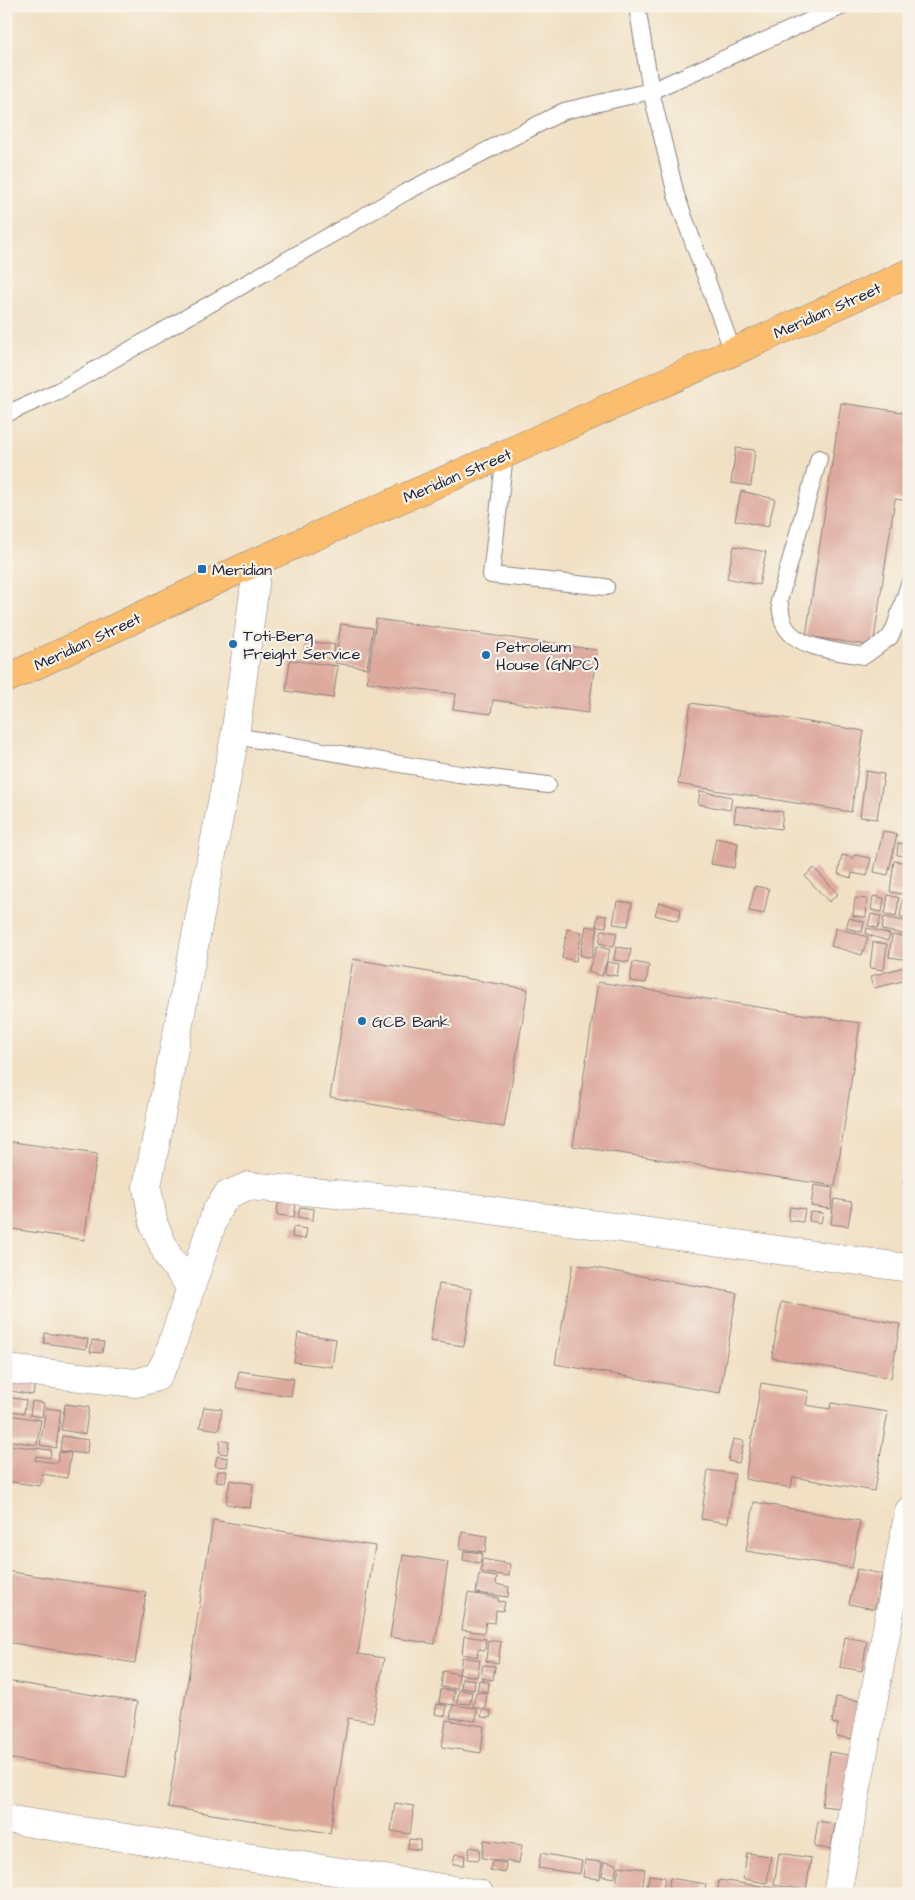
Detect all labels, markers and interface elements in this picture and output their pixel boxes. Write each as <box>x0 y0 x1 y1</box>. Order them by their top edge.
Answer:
street label: Meridian Street <box>770 277 885 344</box>
street label: Meridian Street <box>400 443 515 509</box>
place label: Meridian <box>212 559 272 581</box>
marker: Meridian <box>196 563 208 575</box>
street label: Meridian Street <box>30 607 145 676</box>
place label: Toti-Berg Freight Service <box>243 625 361 666</box>
place label: Petroleum House (GNPC) <box>496 636 599 676</box>
marker: Toti-Berg Freight Service <box>227 638 239 650</box>
marker: Petroleum House (GNPC) <box>480 649 492 661</box>
place label: GCB Bank <box>372 1011 450 1033</box>
marker: GCB Bank <box>356 1015 368 1027</box>

